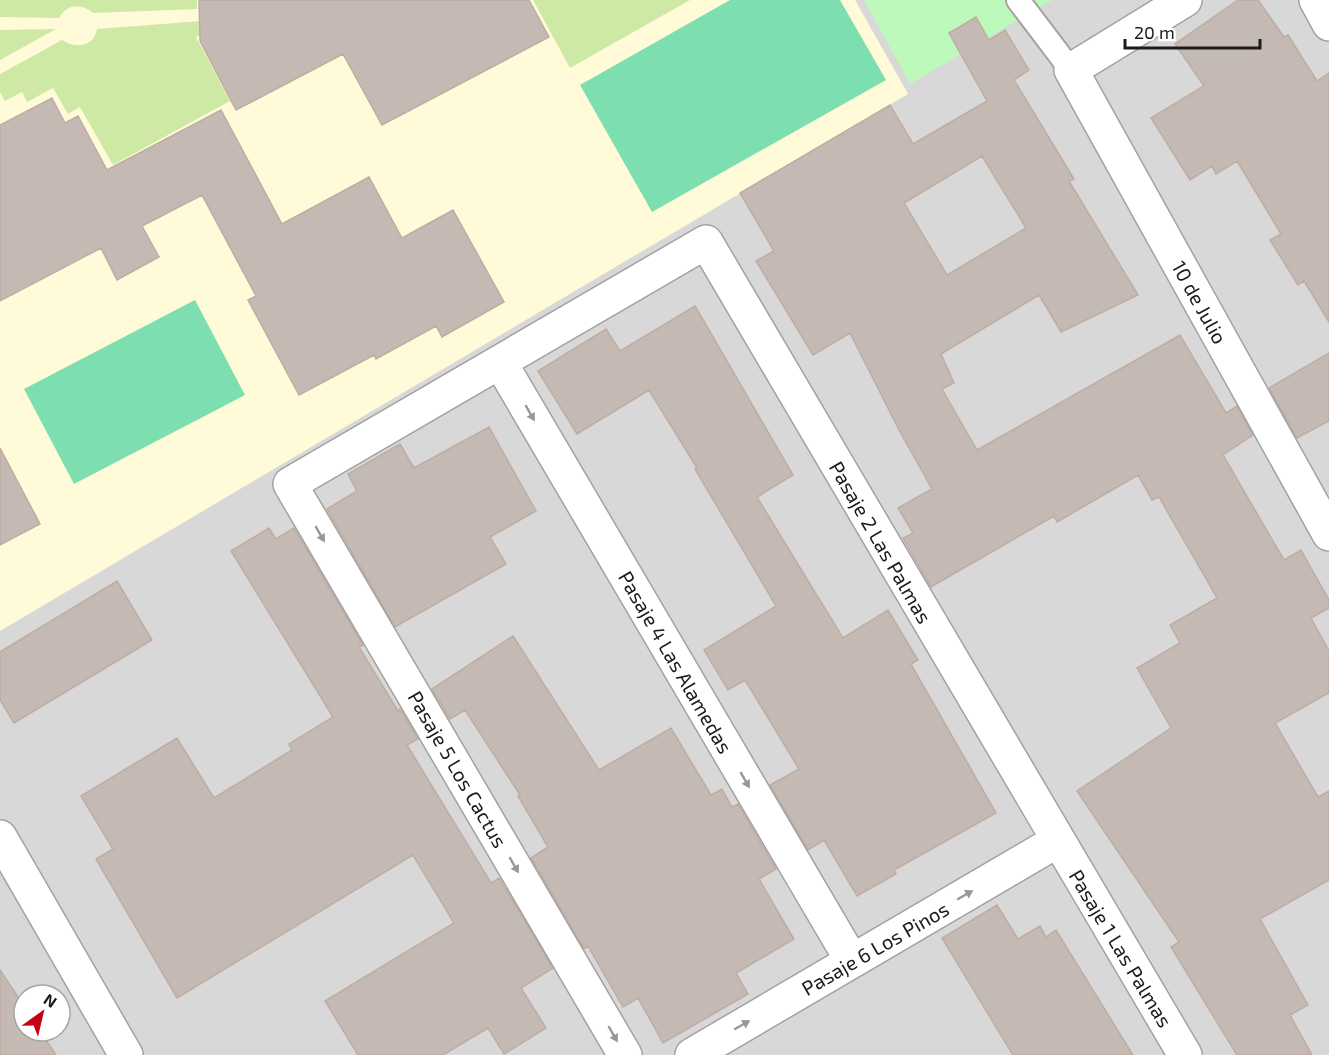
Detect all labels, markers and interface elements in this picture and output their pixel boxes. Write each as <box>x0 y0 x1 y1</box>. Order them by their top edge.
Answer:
scale bar <box>1125 12 1260 50</box>
text: 20 m <box>1134 21 1175 43</box>
street label: 10 de Julio <box>1167 256 1233 348</box>
one-way arrow <box>524 405 535 421</box>
street label: Pasaje 2 Las Palmas <box>825 457 937 627</box>
one-way arrow <box>315 526 325 543</box>
street label: Pasaje 4 Las Alamedas <box>614 567 738 757</box>
street label: Pasaje 5 Los Cactus <box>403 686 513 852</box>
one-way arrow <box>740 772 751 788</box>
one-way arrow <box>509 857 519 874</box>
street label: Pasaje 1 Las Palmas <box>1064 865 1178 1031</box>
one-way arrow <box>957 889 973 900</box>
street label: Pasaje 6 Los Pinos <box>797 896 953 1000</box>
north arrow <box>12 983 72 1043</box>
text: N <box>41 989 61 1011</box>
one-way arrow <box>734 1020 750 1031</box>
one-way arrow <box>607 1026 618 1042</box>

